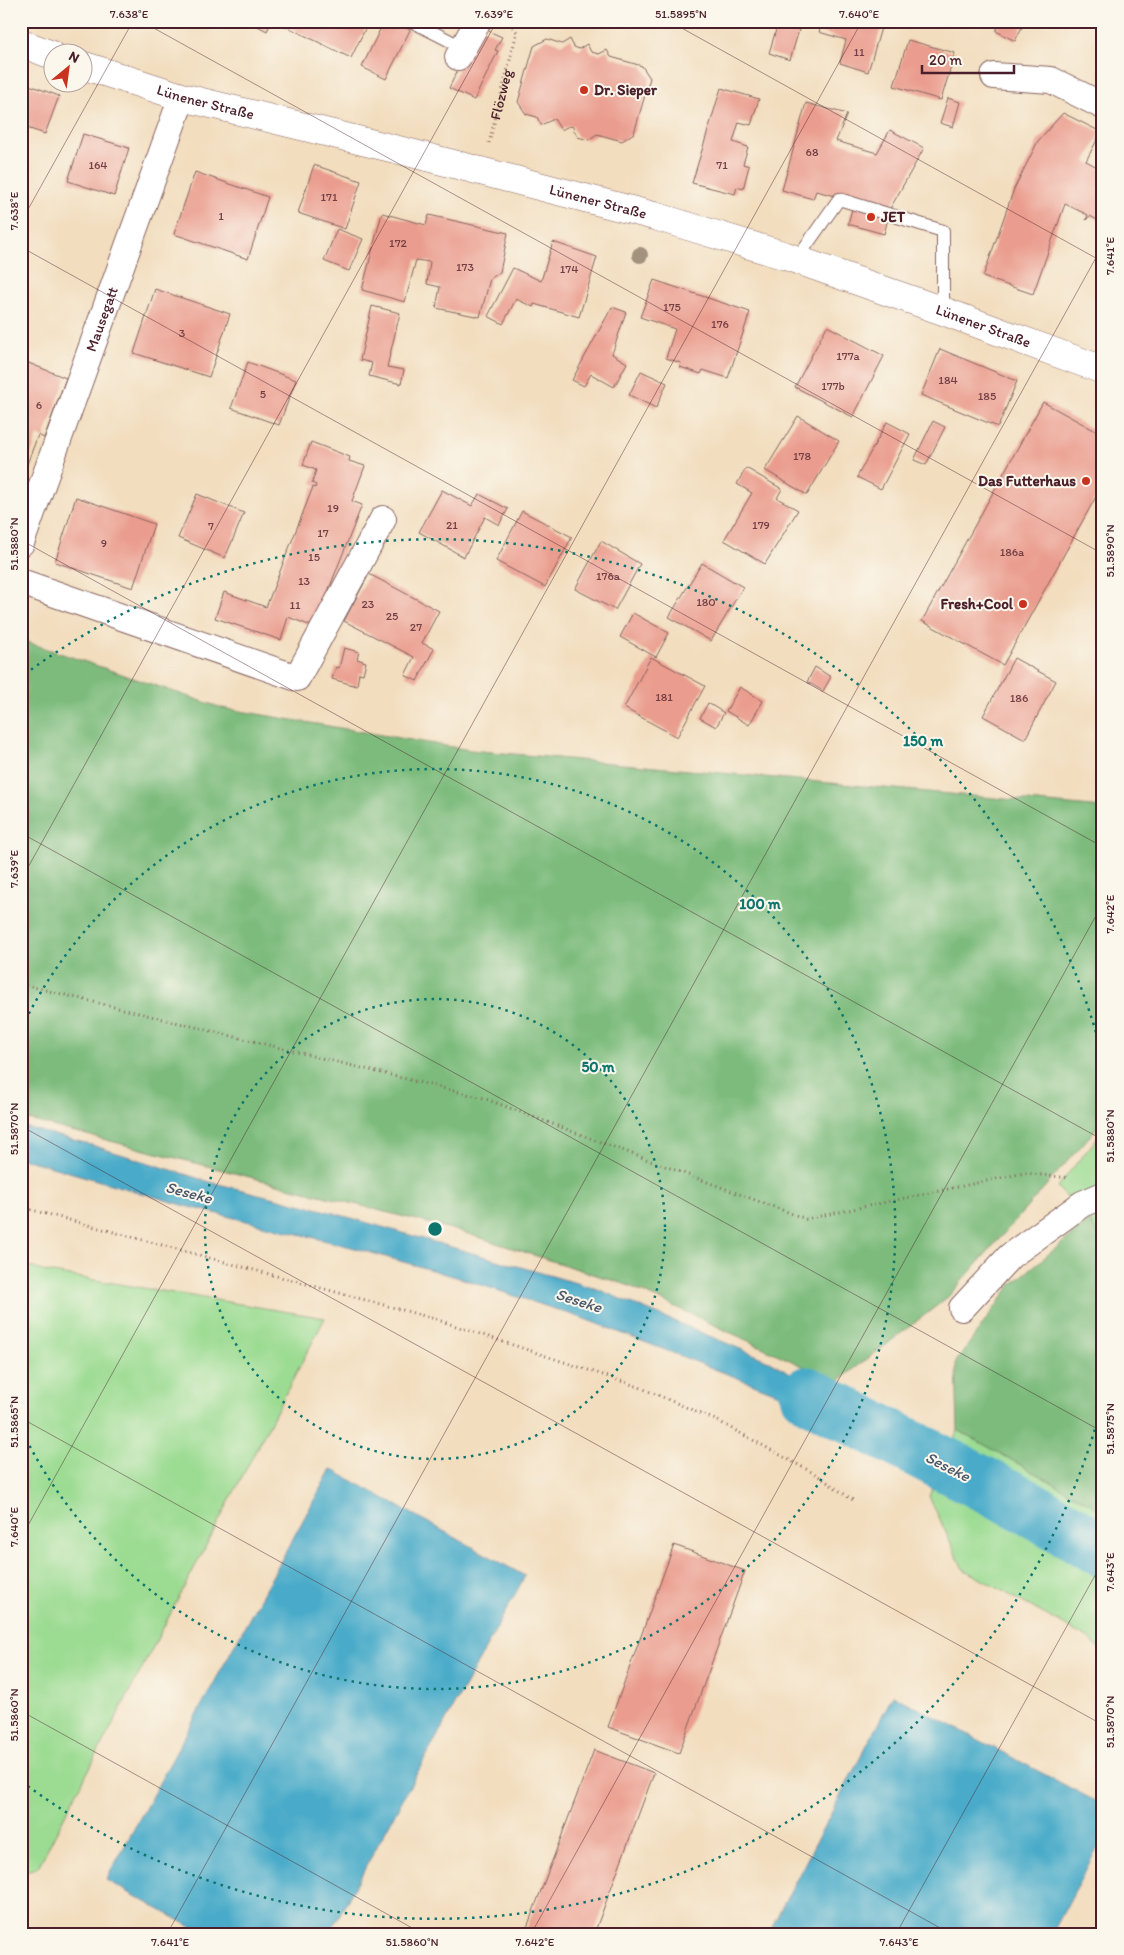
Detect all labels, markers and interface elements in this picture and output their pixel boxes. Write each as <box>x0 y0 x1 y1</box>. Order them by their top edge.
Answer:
text: 7.638°E <box>110 7 149 21</box>
text: 7.639°E <box>475 7 513 21</box>
text: 51.5895°N <box>655 7 707 21</box>
text: 7.640°E <box>839 7 879 21</box>
north arrow <box>42 42 92 92</box>
scale bar <box>922 42 1014 74</box>
house number: 11 <box>853 45 865 59</box>
text: N <box>66 47 82 67</box>
text: 20 m <box>929 51 963 69</box>
street label: Flözweg <box>486 67 516 122</box>
street label: Lünener Straße <box>155 81 256 123</box>
place label: Dr. Sieper <box>594 81 658 100</box>
marker: Dr. Sieper <box>578 84 590 96</box>
house number: 68 <box>806 145 819 159</box>
house number: 164 <box>88 158 108 172</box>
house number: 71 <box>716 158 728 172</box>
street label: Lünener Straße <box>548 180 649 223</box>
house number: 171 <box>320 190 338 204</box>
text: 7.638°E <box>7 191 21 230</box>
place label: JET <box>880 208 906 226</box>
house number: 1 <box>218 209 224 223</box>
marker: JET <box>865 211 877 223</box>
house number: 172 <box>389 236 408 250</box>
text: 7.641°E <box>1103 237 1117 275</box>
house number: 173 <box>456 260 474 274</box>
house number: 174 <box>560 262 578 276</box>
street label: Mausegatt <box>82 284 122 354</box>
house number: 175 <box>663 300 681 314</box>
street label: Lünener Straße <box>933 300 1033 352</box>
house number: 176 <box>711 317 729 331</box>
house number: 3 <box>179 326 186 340</box>
house number: 177a <box>836 349 861 363</box>
house number: 184 <box>938 373 958 387</box>
house number: 177b <box>821 379 845 393</box>
house number: 5 <box>260 387 266 401</box>
house number: 185 <box>978 389 996 403</box>
house number: 6 <box>36 398 42 412</box>
house number: 178 <box>793 449 811 463</box>
place label: Das Futterhaus <box>978 472 1076 490</box>
marker: Das Futterhaus <box>1080 475 1092 487</box>
house number: 19 <box>327 501 339 515</box>
text: 51.5880°N <box>7 517 21 571</box>
house number: 21 <box>446 518 458 532</box>
house number: 179 <box>752 518 770 532</box>
house number: 7 <box>208 519 214 533</box>
text: 51.5890°N <box>1103 524 1117 578</box>
house number: 17 <box>317 526 329 540</box>
house number: 9 <box>101 536 107 550</box>
house number: 186a <box>1000 545 1025 559</box>
house number: 15 <box>308 550 320 564</box>
house number: 176a <box>596 569 621 583</box>
house number: 13 <box>298 574 311 588</box>
house number: 180 <box>696 595 716 609</box>
place label: Fresh+Cool <box>940 595 1014 613</box>
house number: 23 <box>362 597 375 611</box>
house number: 11 <box>289 598 301 612</box>
marker: Fresh+Cool <box>1017 598 1029 610</box>
house number: 25 <box>386 609 398 623</box>
house number: 27 <box>410 620 422 634</box>
house number: 181 <box>655 690 673 704</box>
house number: 186 <box>1010 691 1028 705</box>
text: 150 m <box>903 732 943 750</box>
text: 7.639°E <box>7 850 21 888</box>
text: 7.642°E <box>1103 894 1117 933</box>
text: 100 m <box>739 895 781 913</box>
text: 50 m <box>581 1058 615 1076</box>
text: 51.5870°N <box>7 1103 21 1155</box>
text: 51.5880°N <box>1103 1109 1117 1163</box>
water label: Seseke <box>164 1177 215 1208</box>
centre of rings <box>426 1220 444 1238</box>
water label: Seseke <box>553 1284 605 1317</box>
text: 51.5865°N <box>7 1396 21 1448</box>
text: 51.5875°N <box>1103 1403 1117 1455</box>
water label: Seseke <box>922 1447 974 1486</box>
text: 7.640°E <box>7 1507 21 1547</box>
text: 7.643°E <box>1103 1552 1117 1592</box>
text: 51.5860°N <box>7 1688 21 1742</box>
text: 51.5870°N <box>1103 1696 1117 1748</box>
text: 7.641°E <box>151 1935 189 1949</box>
text: 51.5860°N <box>385 1935 439 1949</box>
text: 7.642°E <box>516 1935 555 1949</box>
text: 7.643°E <box>879 1935 919 1949</box>

